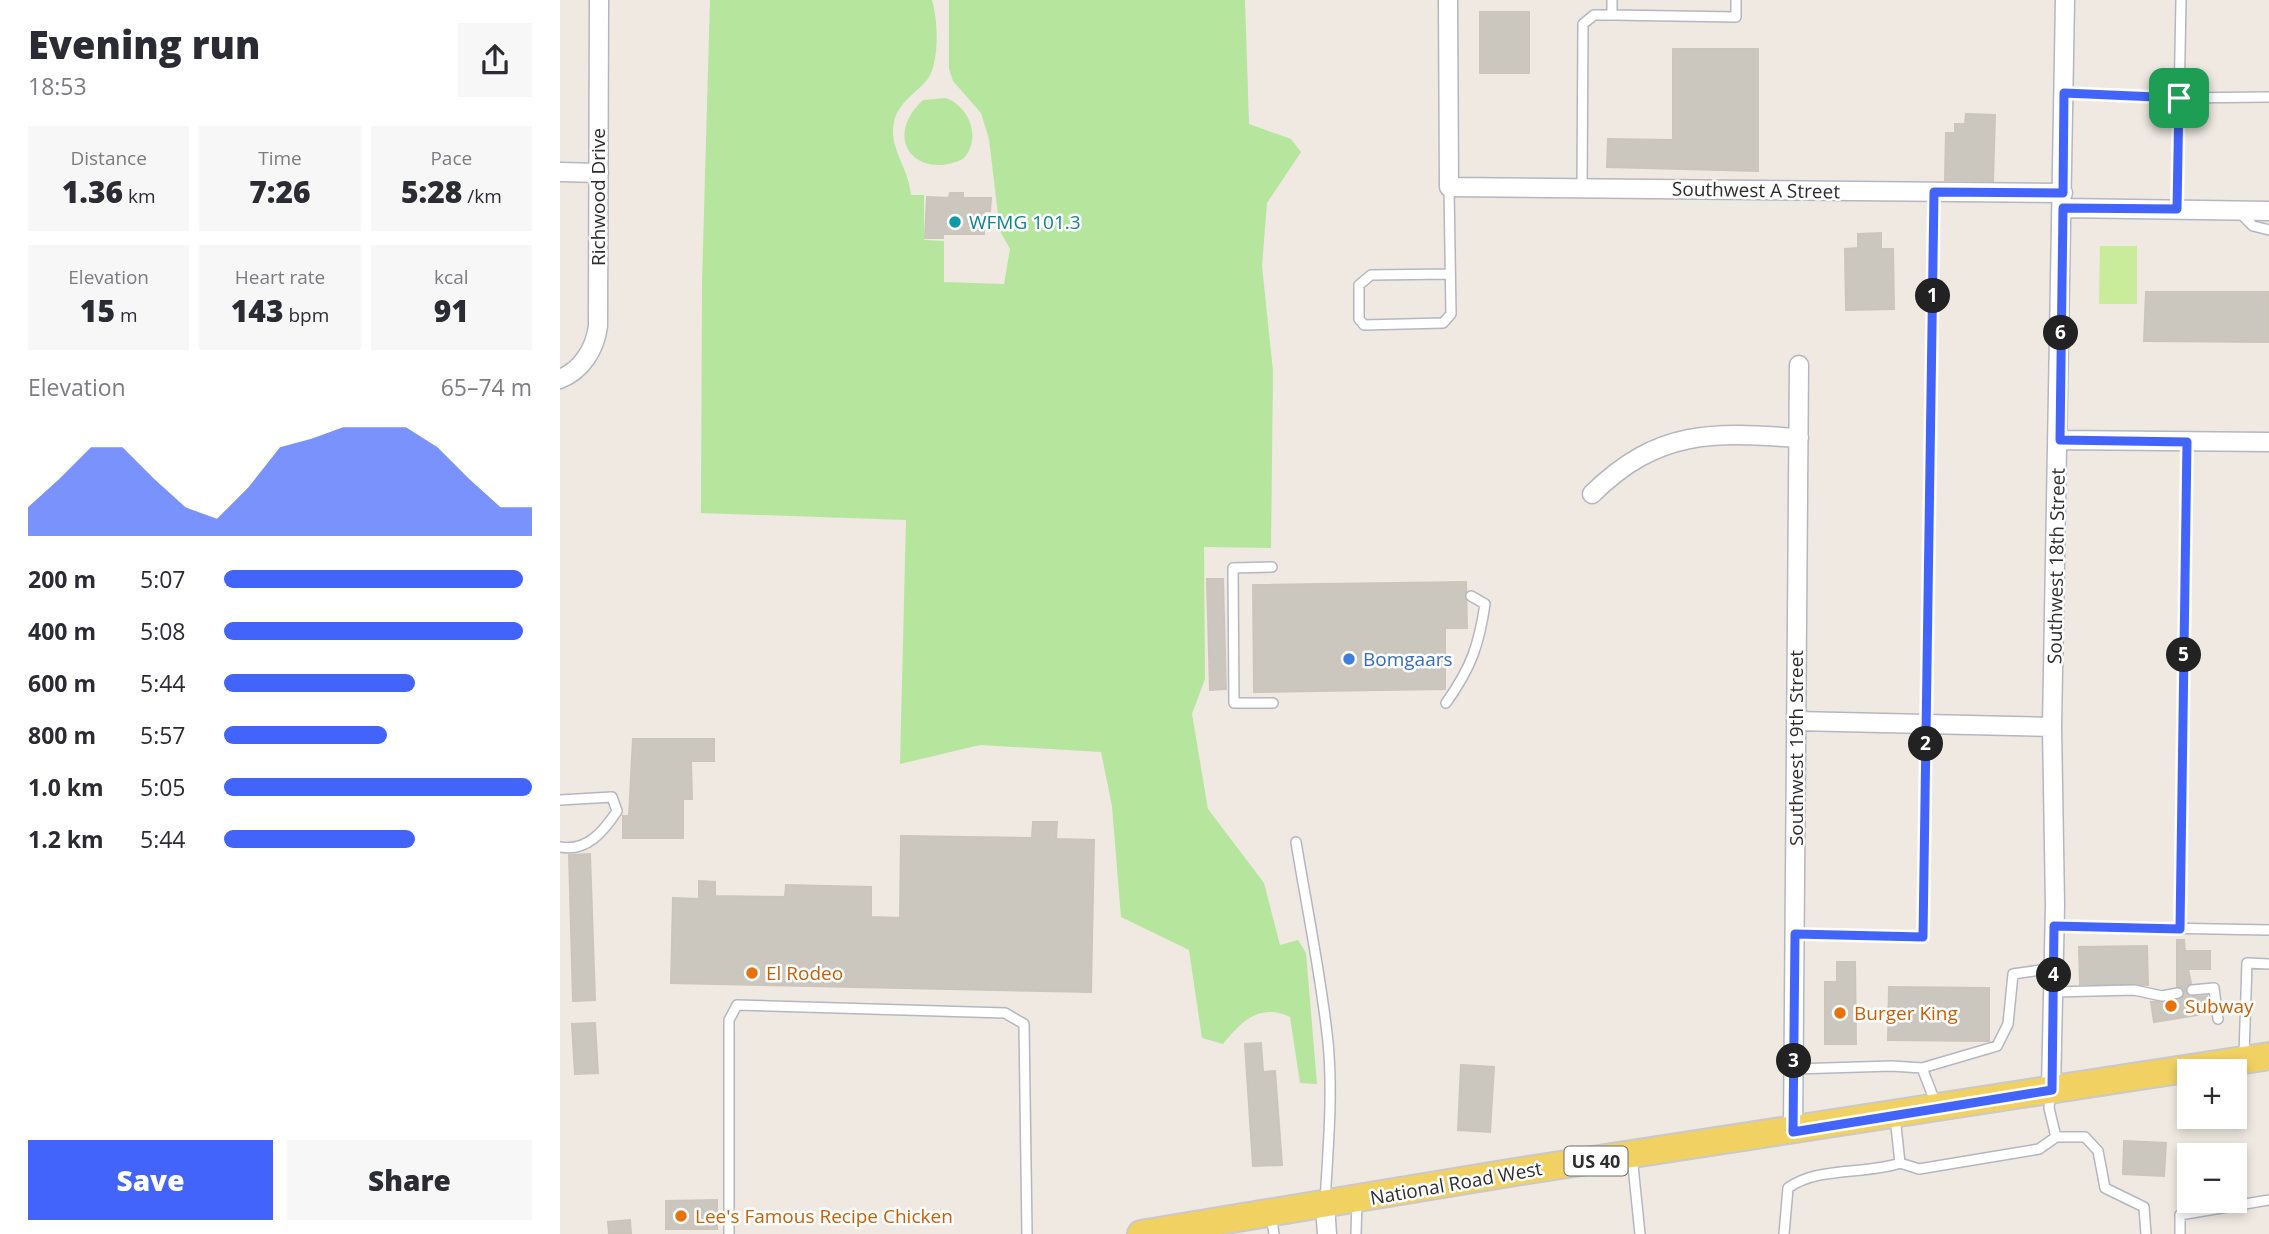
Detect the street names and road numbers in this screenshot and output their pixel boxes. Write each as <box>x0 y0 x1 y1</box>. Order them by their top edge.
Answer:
street label: Richwood Drive <box>585 128 611 266</box>
street label: Southwest A Street <box>1672 176 1840 204</box>
street label: Southwest 18th Street <box>2041 467 2071 664</box>
street label: Southwest 19th Street <box>1783 650 1809 846</box>
road number: US 40 <box>1564 1146 1628 1176</box>
street label: National Road West <box>1368 1155 1544 1211</box>

